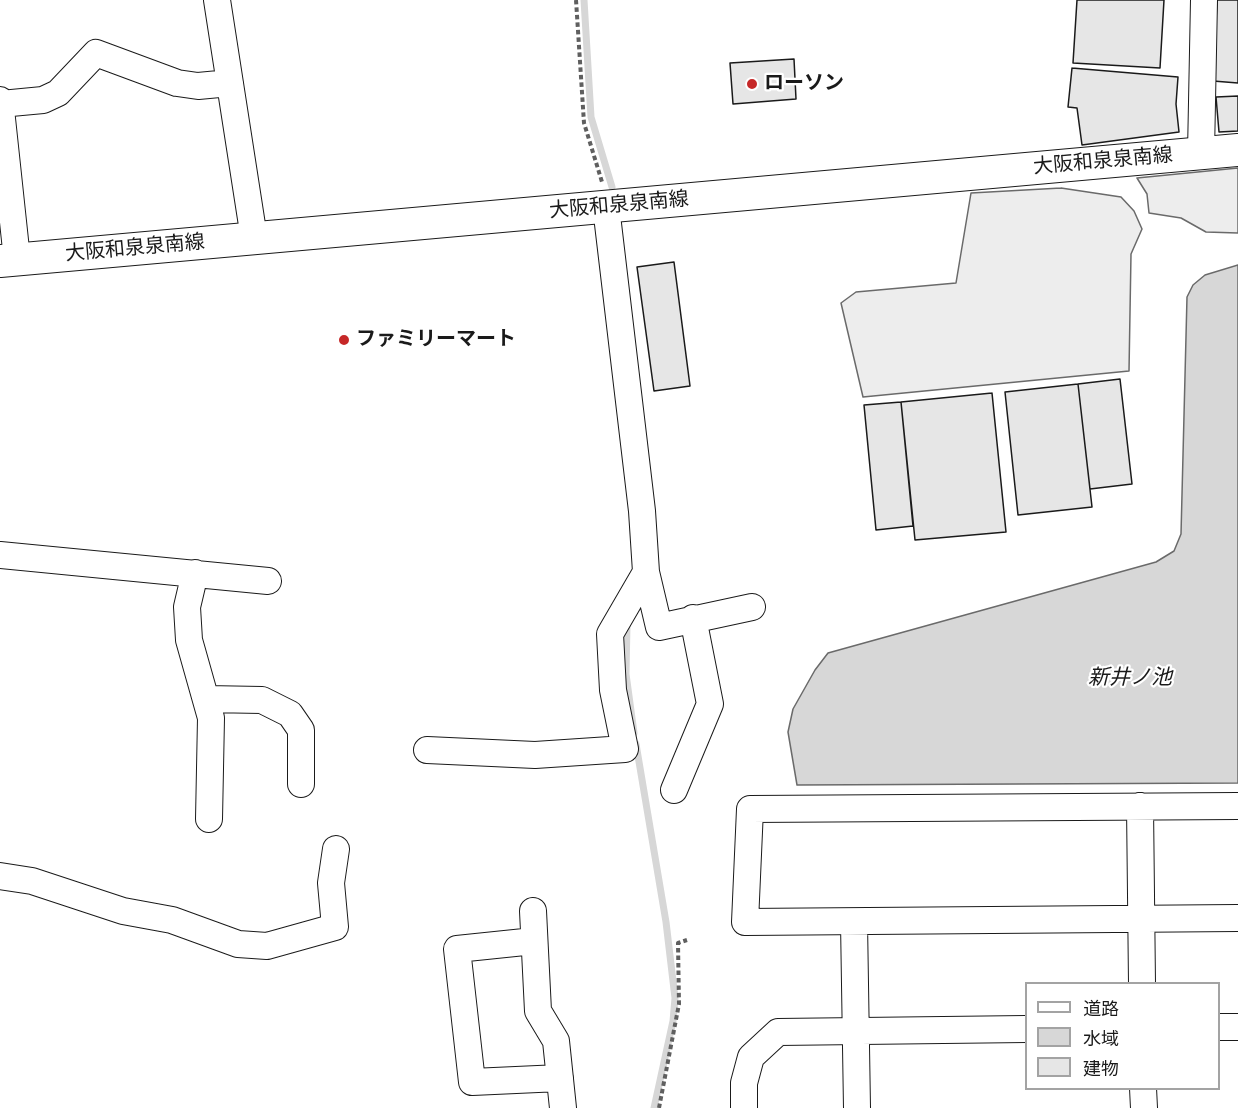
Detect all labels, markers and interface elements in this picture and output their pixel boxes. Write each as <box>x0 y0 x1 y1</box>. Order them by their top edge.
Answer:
place label: ローソン <box>764 72 844 96</box>
marker: ローソン <box>745 77 759 91</box>
street label: 大阪和泉泉南線 <box>1032 144 1174 180</box>
street label: 大阪和泉泉南線 <box>548 188 690 224</box>
street label: 大阪和泉泉南線 <box>64 231 206 267</box>
place label: ファミリーマート <box>356 328 516 352</box>
marker: ファミリーマート <box>337 333 351 347</box>
water label: 新井ノ池 <box>1088 666 1172 692</box>
legend <box>1025 982 1220 1090</box>
text: 道路 <box>1083 998 1119 1019</box>
text: 水域 <box>1083 1028 1119 1049</box>
text: 建物 <box>1083 1058 1119 1079</box>

